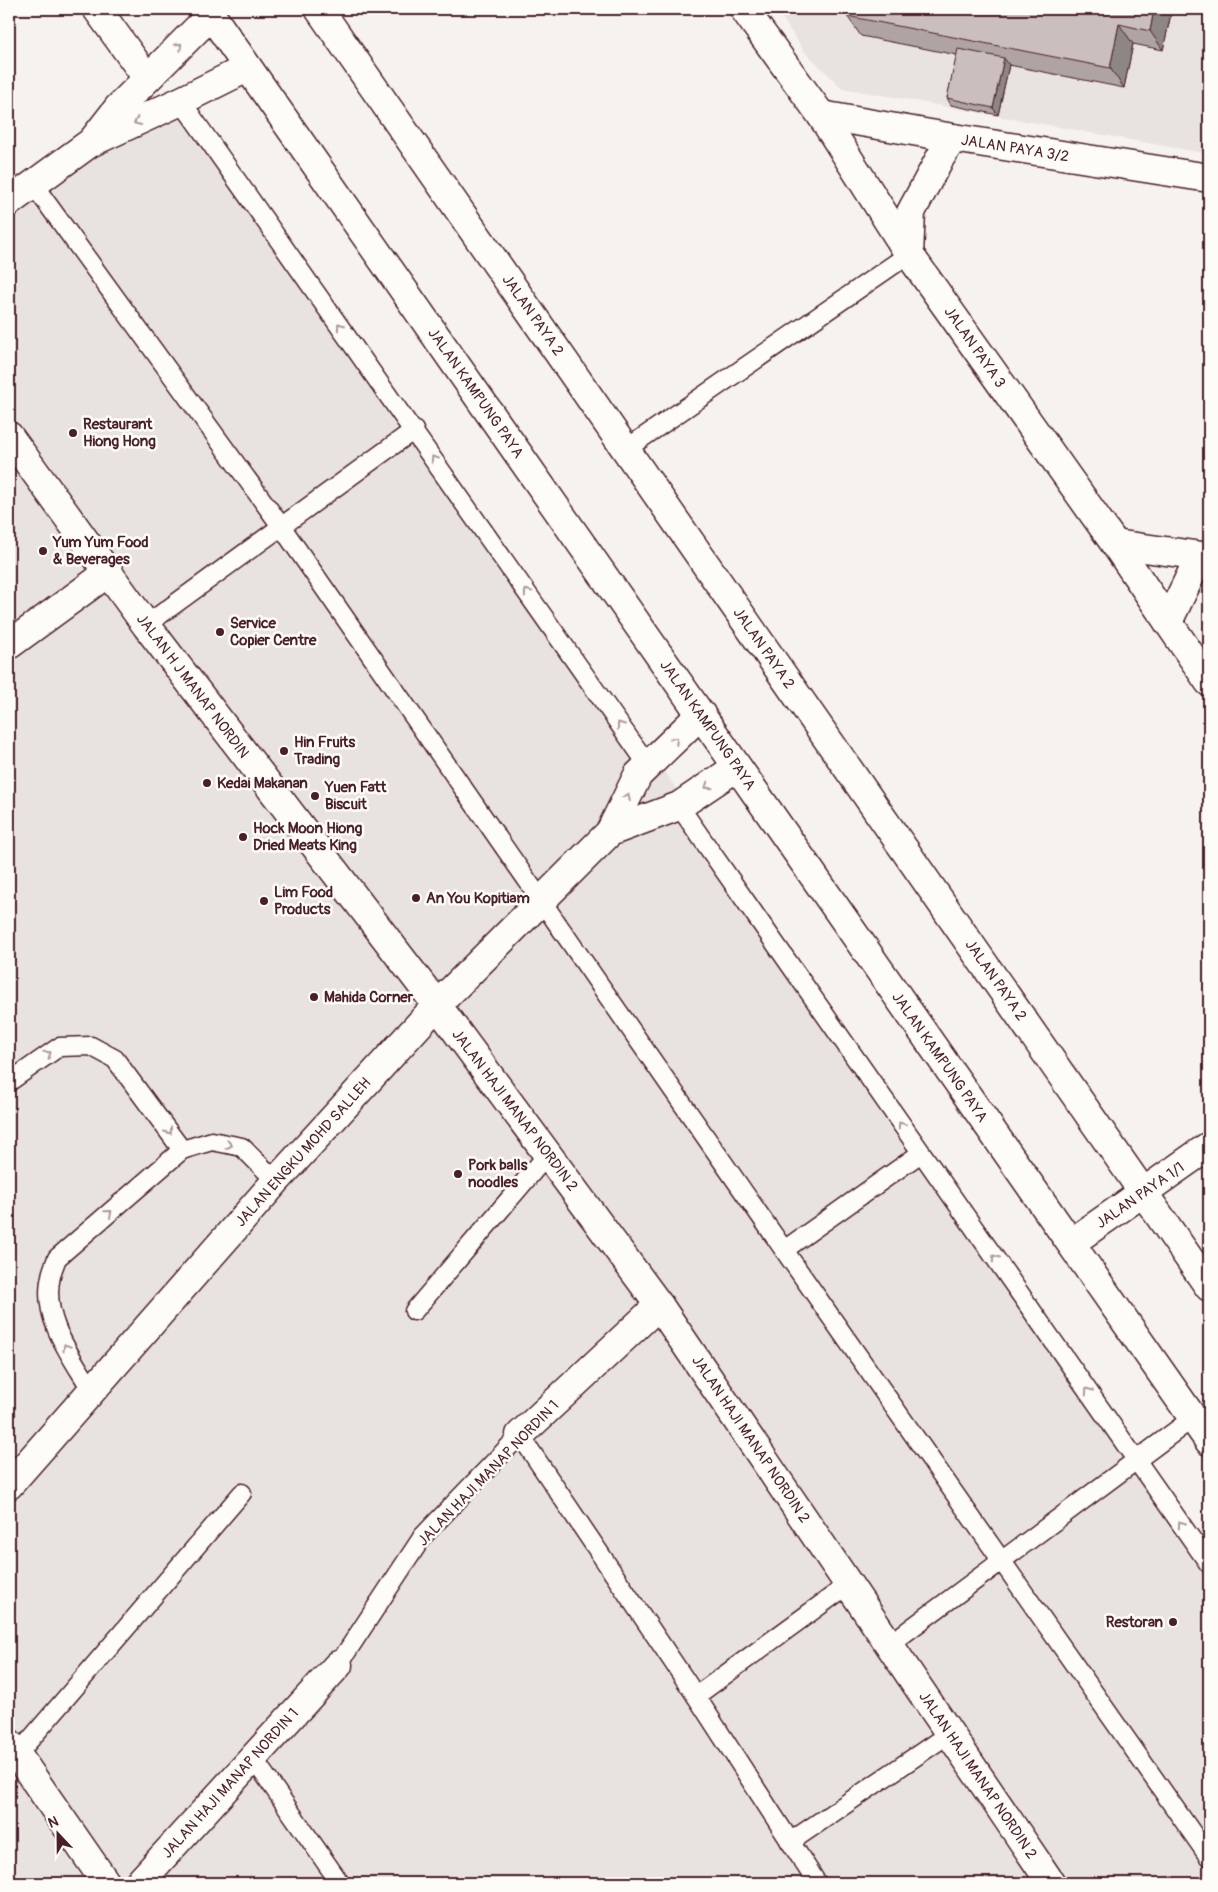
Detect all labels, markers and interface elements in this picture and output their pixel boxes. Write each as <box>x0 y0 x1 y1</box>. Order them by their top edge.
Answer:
one-way arrow <box>173 43 182 52</box>
one-way arrow <box>133 116 142 127</box>
street label: JALAN PAYA 3/2 <box>960 131 1070 166</box>
street label: JALAN PAYA 2 <box>498 271 568 360</box>
street label: JALAN PAYA 3 <box>940 303 1010 392</box>
one-way arrow <box>337 322 346 332</box>
street label: JALAN KAMPUNG PAYA <box>424 325 528 462</box>
place label: Restaurant Hiong Hong <box>83 415 156 451</box>
marker: Restaurant Hiong Hong <box>67 427 79 439</box>
one-way arrow <box>431 455 440 465</box>
place label: Yum Yum Food & Beverages <box>52 533 149 569</box>
marker: Yum Yum Food & Beverages <box>37 545 49 557</box>
one-way arrow <box>524 588 533 598</box>
street label: JALAN PAYA 2 <box>729 604 799 693</box>
street label: JALAN H J MANAP NORDIN <box>132 610 253 762</box>
place label: Service Copier Centre <box>230 614 317 650</box>
marker: Service Copier Centre <box>214 626 226 638</box>
street label: JALAN KAMPUNG PAYA <box>656 657 760 794</box>
one-way arrow <box>617 721 626 731</box>
place label: Hin Fruits Trading <box>293 733 355 769</box>
one-way arrow <box>669 737 678 746</box>
marker: Hin Fruits Trading <box>278 745 290 757</box>
place label: Kedai Makanan <box>217 774 308 793</box>
marker: Kedai Makanan <box>201 777 213 789</box>
place label: Yuen Fatt Biscuit <box>324 778 387 814</box>
one-way arrow <box>704 780 714 789</box>
marker: Yuen Fatt Biscuit <box>309 790 321 802</box>
one-way arrow <box>621 793 631 802</box>
place label: Hock Moon Hiong Dried Meats King <box>253 819 363 855</box>
marker: Hock Moon Hiong Dried Meats King <box>237 831 249 843</box>
place label: Lim Food Products <box>274 883 333 919</box>
place label: An You Kopitiam <box>426 889 530 908</box>
marker: An You Kopitiam <box>410 892 422 904</box>
marker: Lim Food Products <box>258 895 270 907</box>
street label: JALAN PAYA 2 <box>961 936 1031 1025</box>
place label: Mahida Corner <box>324 988 414 1007</box>
street label: JALAN KAMPUNG PAYA <box>888 989 992 1126</box>
marker: Mahida Corner <box>308 991 320 1003</box>
street label: JALAN HAJI MANAP NORDIN 2 <box>447 1025 582 1195</box>
one-way arrow <box>43 1051 52 1060</box>
street label: JALAN ENGKU MOHD SALLEH <box>231 1074 375 1231</box>
one-way arrow <box>898 1121 907 1131</box>
one-way arrow <box>163 1125 171 1134</box>
one-way arrow <box>225 1139 234 1149</box>
place label: Pork balls noodles <box>468 1156 528 1192</box>
street label: JALAN PAYA 1/1 <box>1092 1158 1188 1233</box>
marker: Pork balls noodles <box>452 1168 464 1180</box>
one-way arrow <box>104 1210 113 1219</box>
one-way arrow <box>992 1254 1001 1264</box>
one-way arrow <box>63 1344 73 1353</box>
street label: JALAN HAJI MANAP NORDIN 2 <box>687 1352 814 1527</box>
one-way arrow <box>1085 1387 1094 1397</box>
street label: JALAN HAJI MANAP NORDIN 1 <box>414 1396 563 1550</box>
one-way arrow <box>1178 1520 1187 1530</box>
place label: Restoran <box>1106 1613 1163 1632</box>
marker: Restoran <box>1167 1616 1179 1628</box>
street label: JALAN HAJI MANAP NORDIN 2 <box>914 1688 1041 1863</box>
street label: JALAN HAJI MANAP NORDIN 1 <box>158 1704 303 1862</box>
north arrow <box>32 1810 82 1860</box>
text: N <box>46 1813 61 1832</box>

